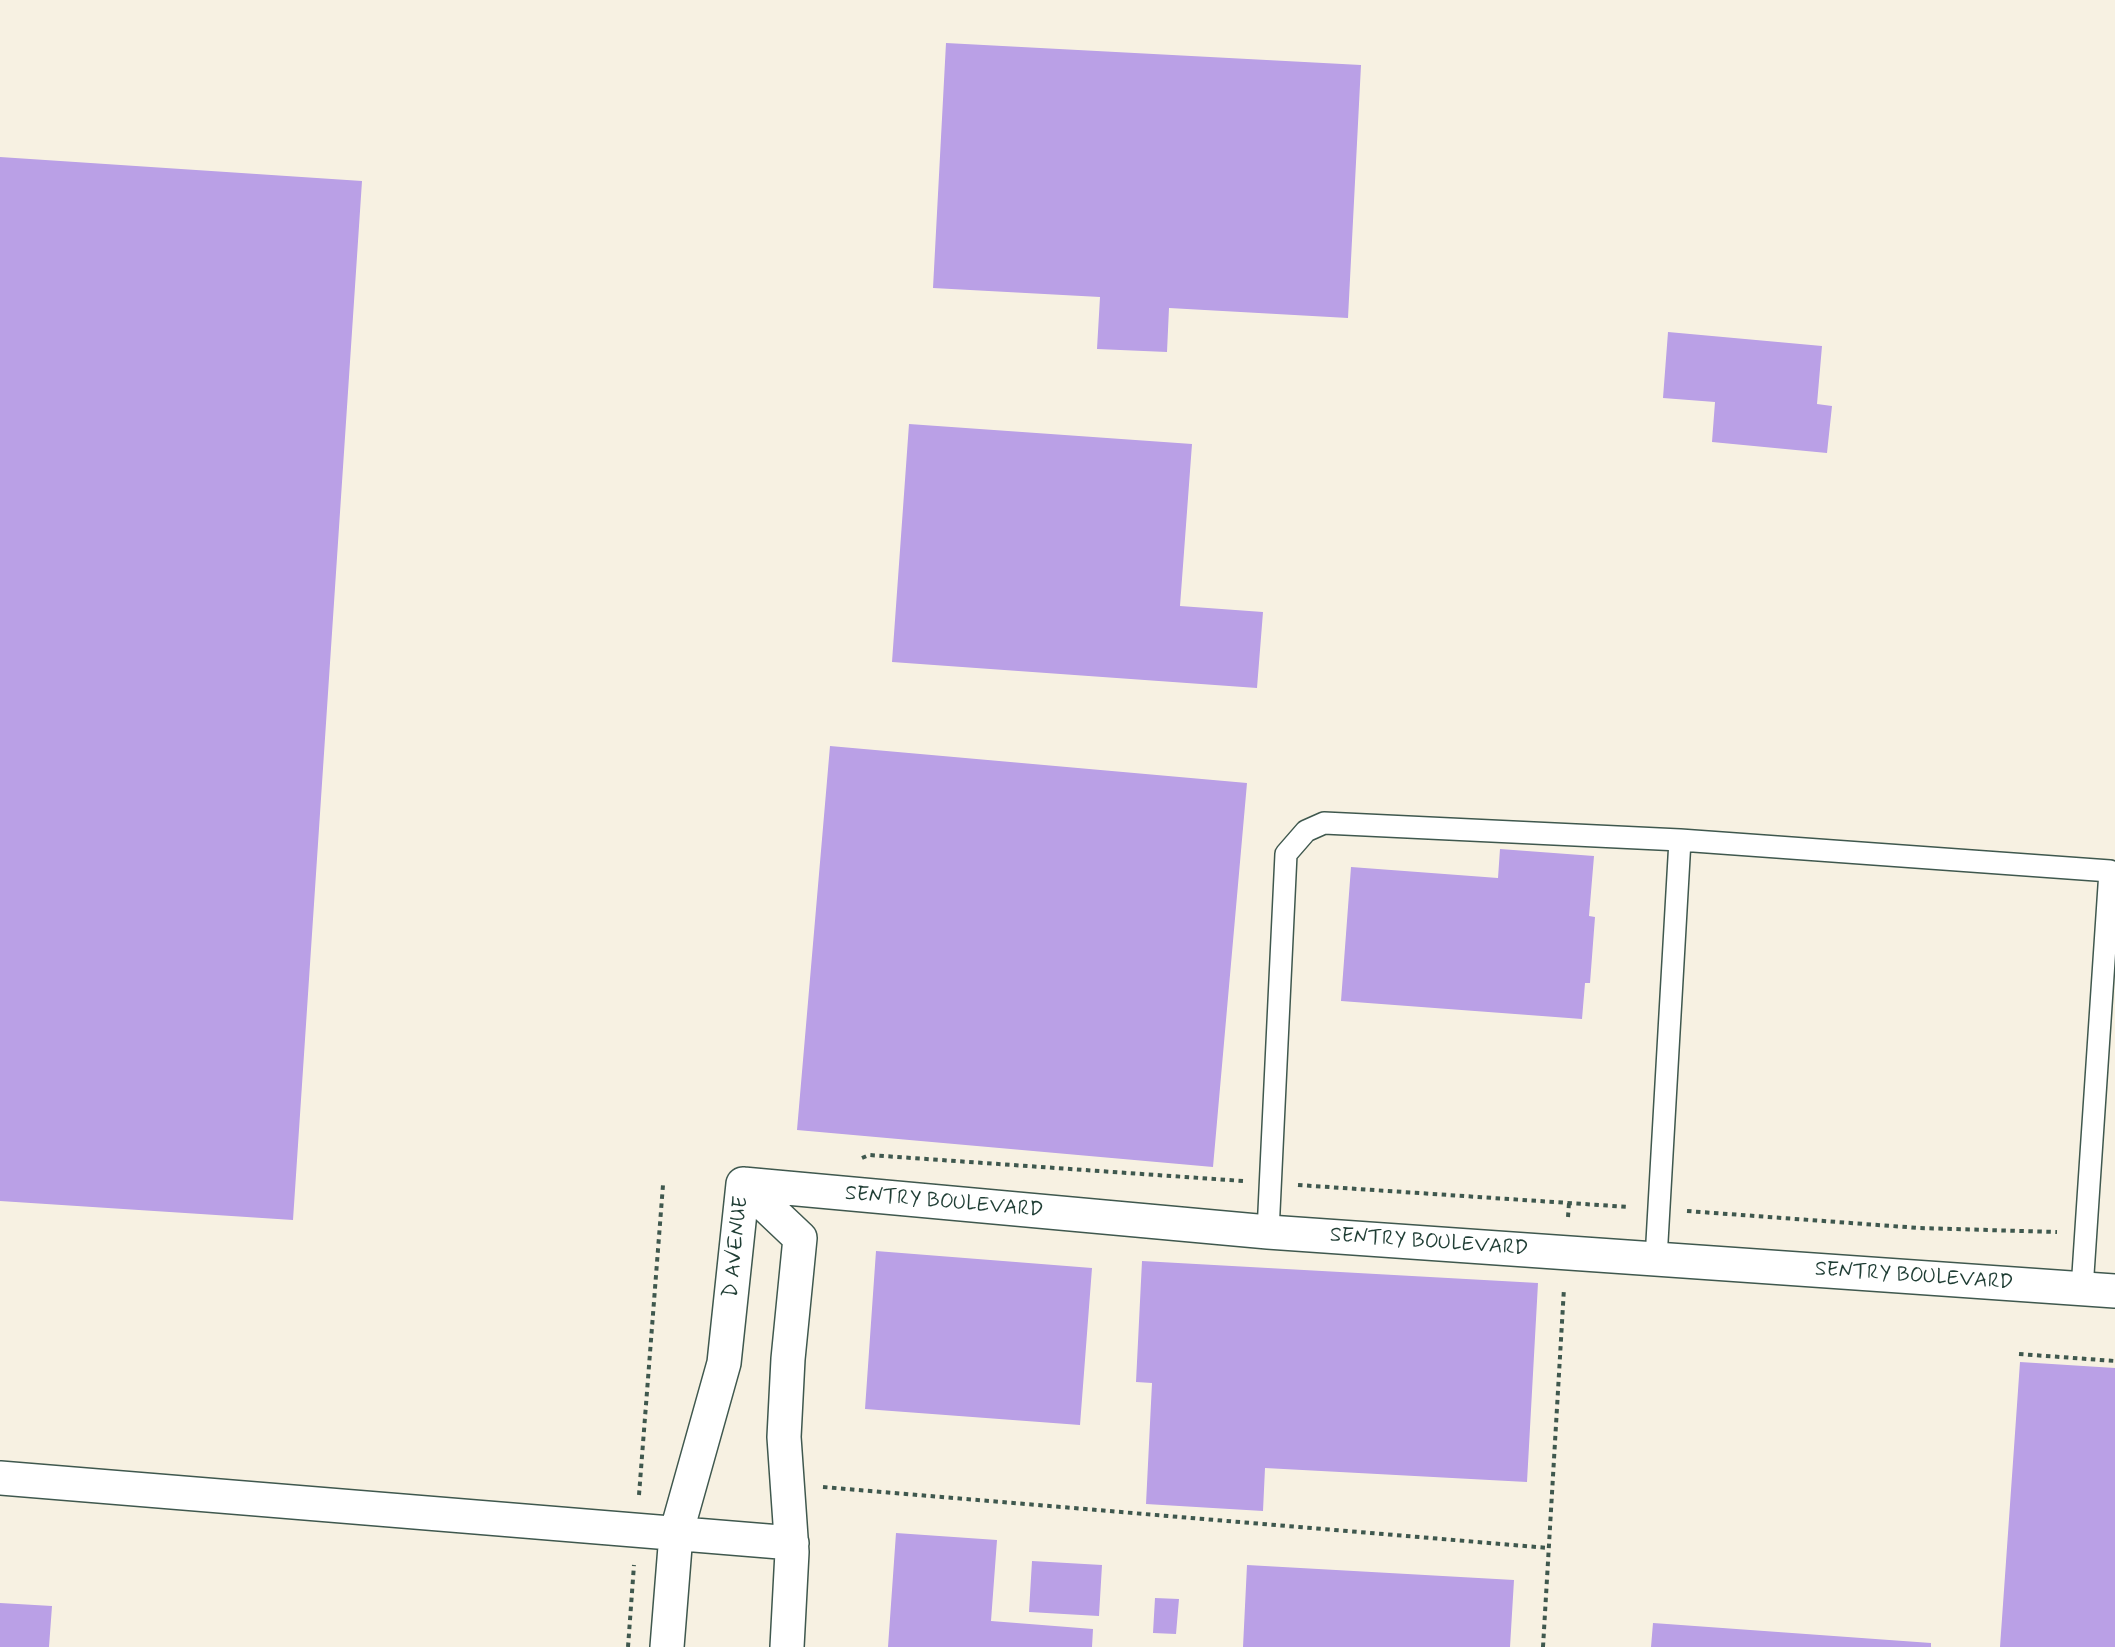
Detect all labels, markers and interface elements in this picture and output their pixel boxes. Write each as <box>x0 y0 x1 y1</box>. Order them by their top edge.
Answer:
street label: SENTRY BOULEVARD <box>844 1182 1044 1224</box>
street label: D AVENUE <box>719 1195 755 1299</box>
street label: SENTRY BOULEVARD <box>1329 1223 1529 1263</box>
street label: SENTRY BOULEVARD <box>1814 1257 2014 1297</box>

